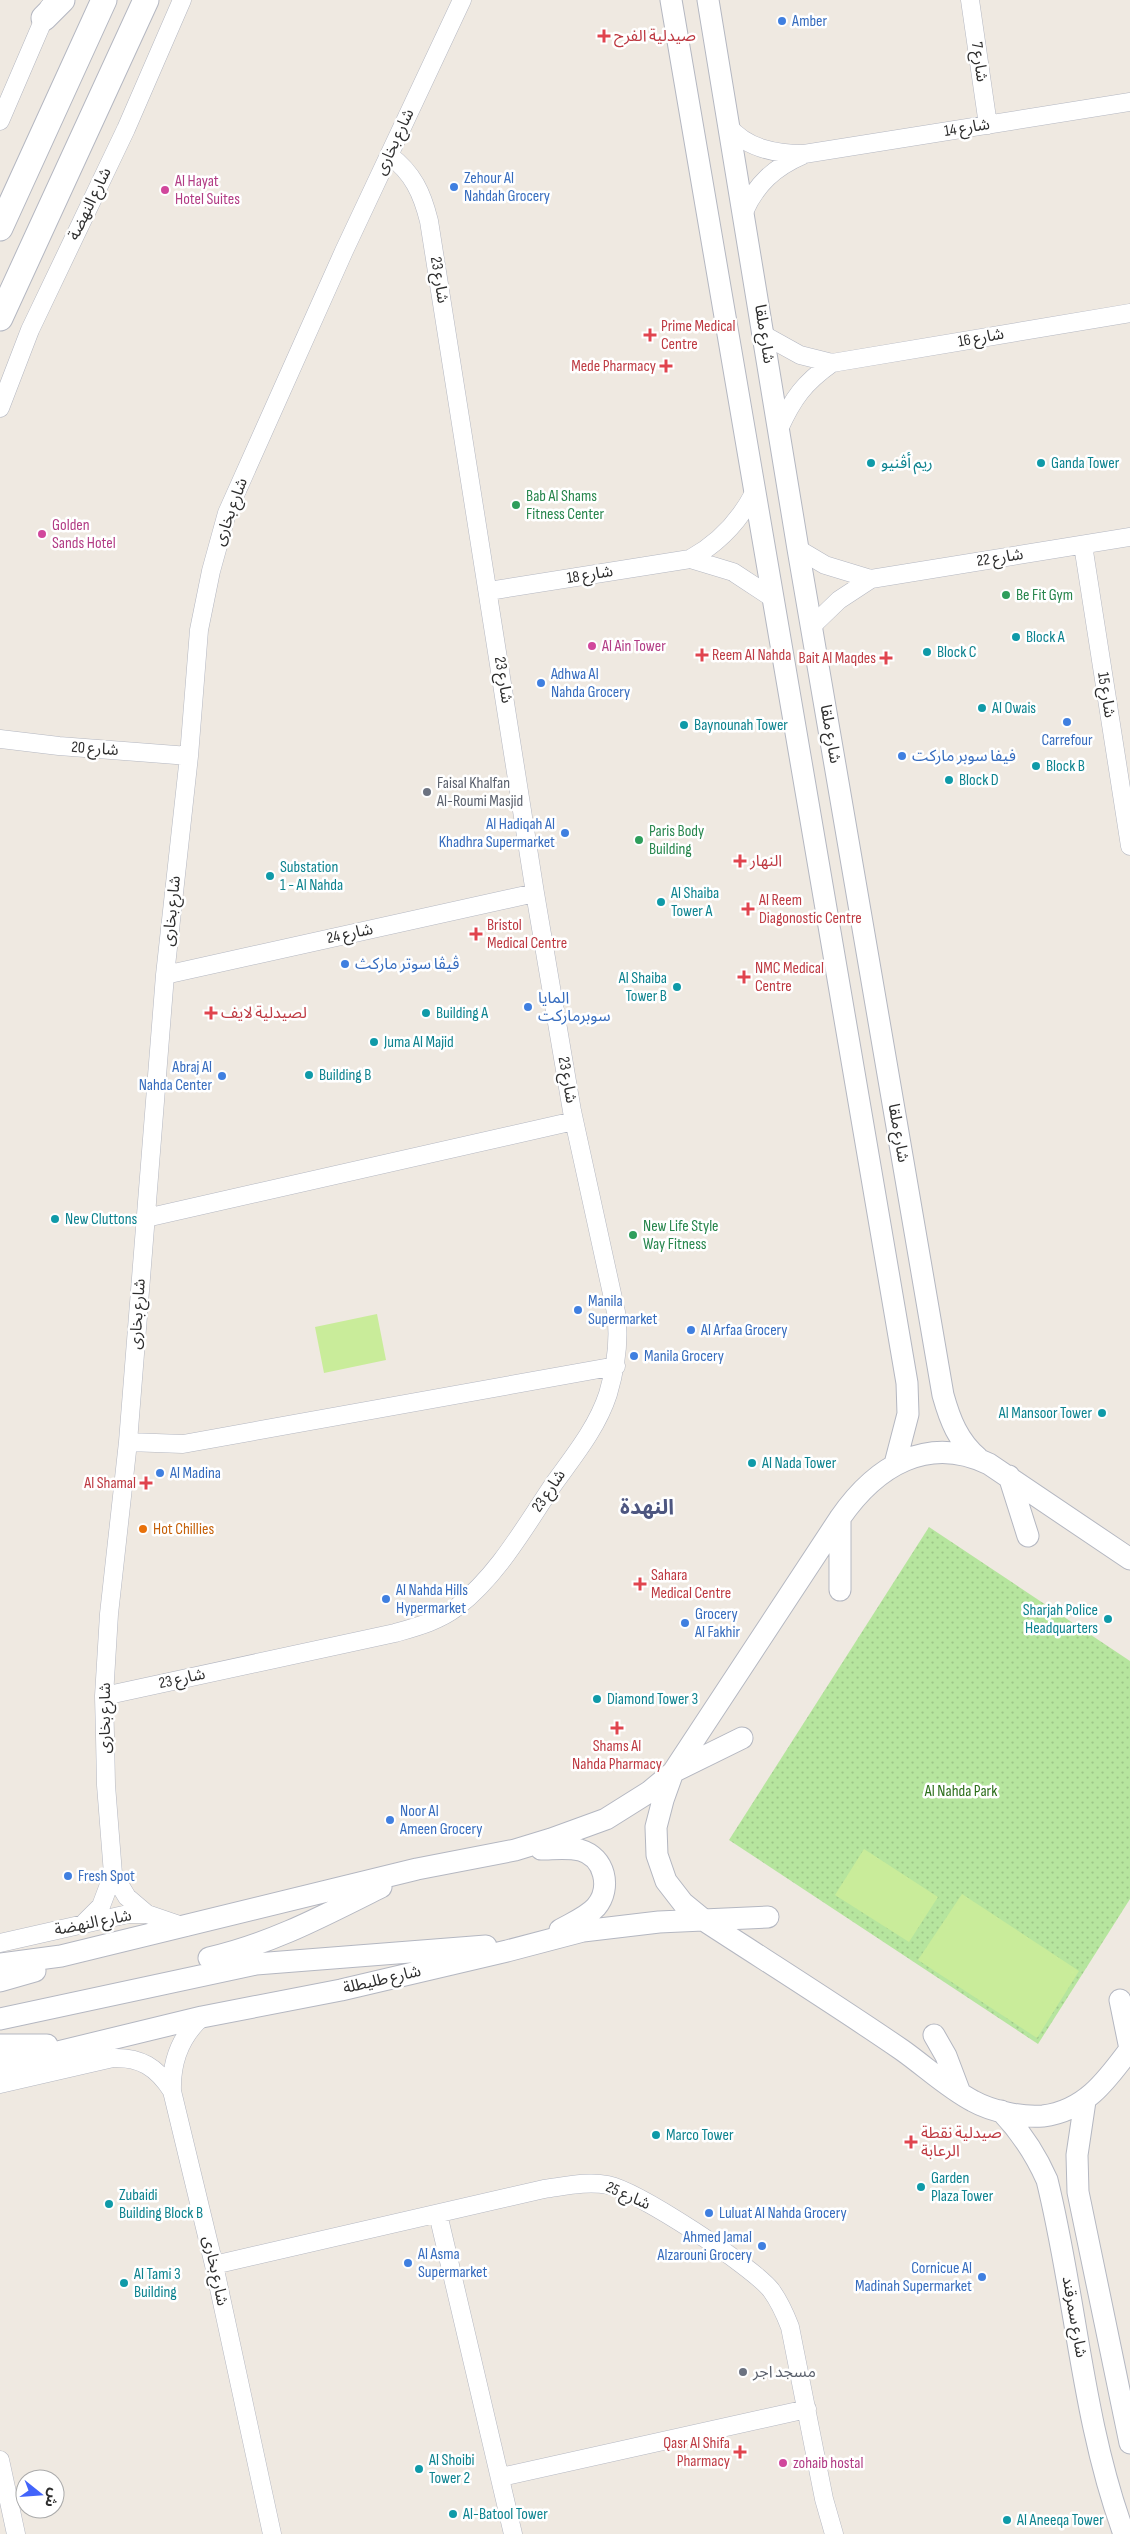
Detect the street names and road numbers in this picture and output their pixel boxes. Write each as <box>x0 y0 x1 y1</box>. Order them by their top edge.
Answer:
street label: شارع 7 <box>965 41 991 83</box>
street label: شارع بخارى <box>371 106 420 179</box>
street label: شارع 14 <box>943 115 992 143</box>
street label: شارع النهضة <box>64 165 117 244</box>
street label: شارع 23 <box>424 255 452 305</box>
street label: شارع ملقا <box>748 303 778 365</box>
street label: شارع 16 <box>957 325 1006 353</box>
street label: شارع بخارى <box>210 475 254 549</box>
street label: شارع 22 <box>975 545 1025 573</box>
street label: شارع 18 <box>566 562 615 590</box>
street label: شارع 23 <box>488 655 516 705</box>
street label: شارع 15 <box>1091 671 1119 719</box>
street label: شارع ملقا <box>814 703 845 765</box>
street label: شارع 20 <box>71 738 119 762</box>
street label: شارع بخارى <box>159 875 187 947</box>
street label: شارع 24 <box>325 920 375 950</box>
street label: شارع 23 <box>552 1055 580 1105</box>
street label: شارع ملقا <box>882 1102 913 1164</box>
street label: شارع بخارى <box>126 1278 152 1350</box>
street label: شارع 23 <box>528 1466 572 1517</box>
street label: شارع 23 <box>157 1665 207 1695</box>
street label: شارع بخارى <box>96 1683 117 1753</box>
street label: شارع النهضة <box>53 1906 134 1942</box>
street label: شارع طليطلة <box>341 1962 423 2000</box>
street label: شارع 25 <box>602 2178 653 2216</box>
street label: شارع بخارى <box>196 2234 232 2308</box>
street label: شارع سمرقند <box>1056 2275 1091 2360</box>

